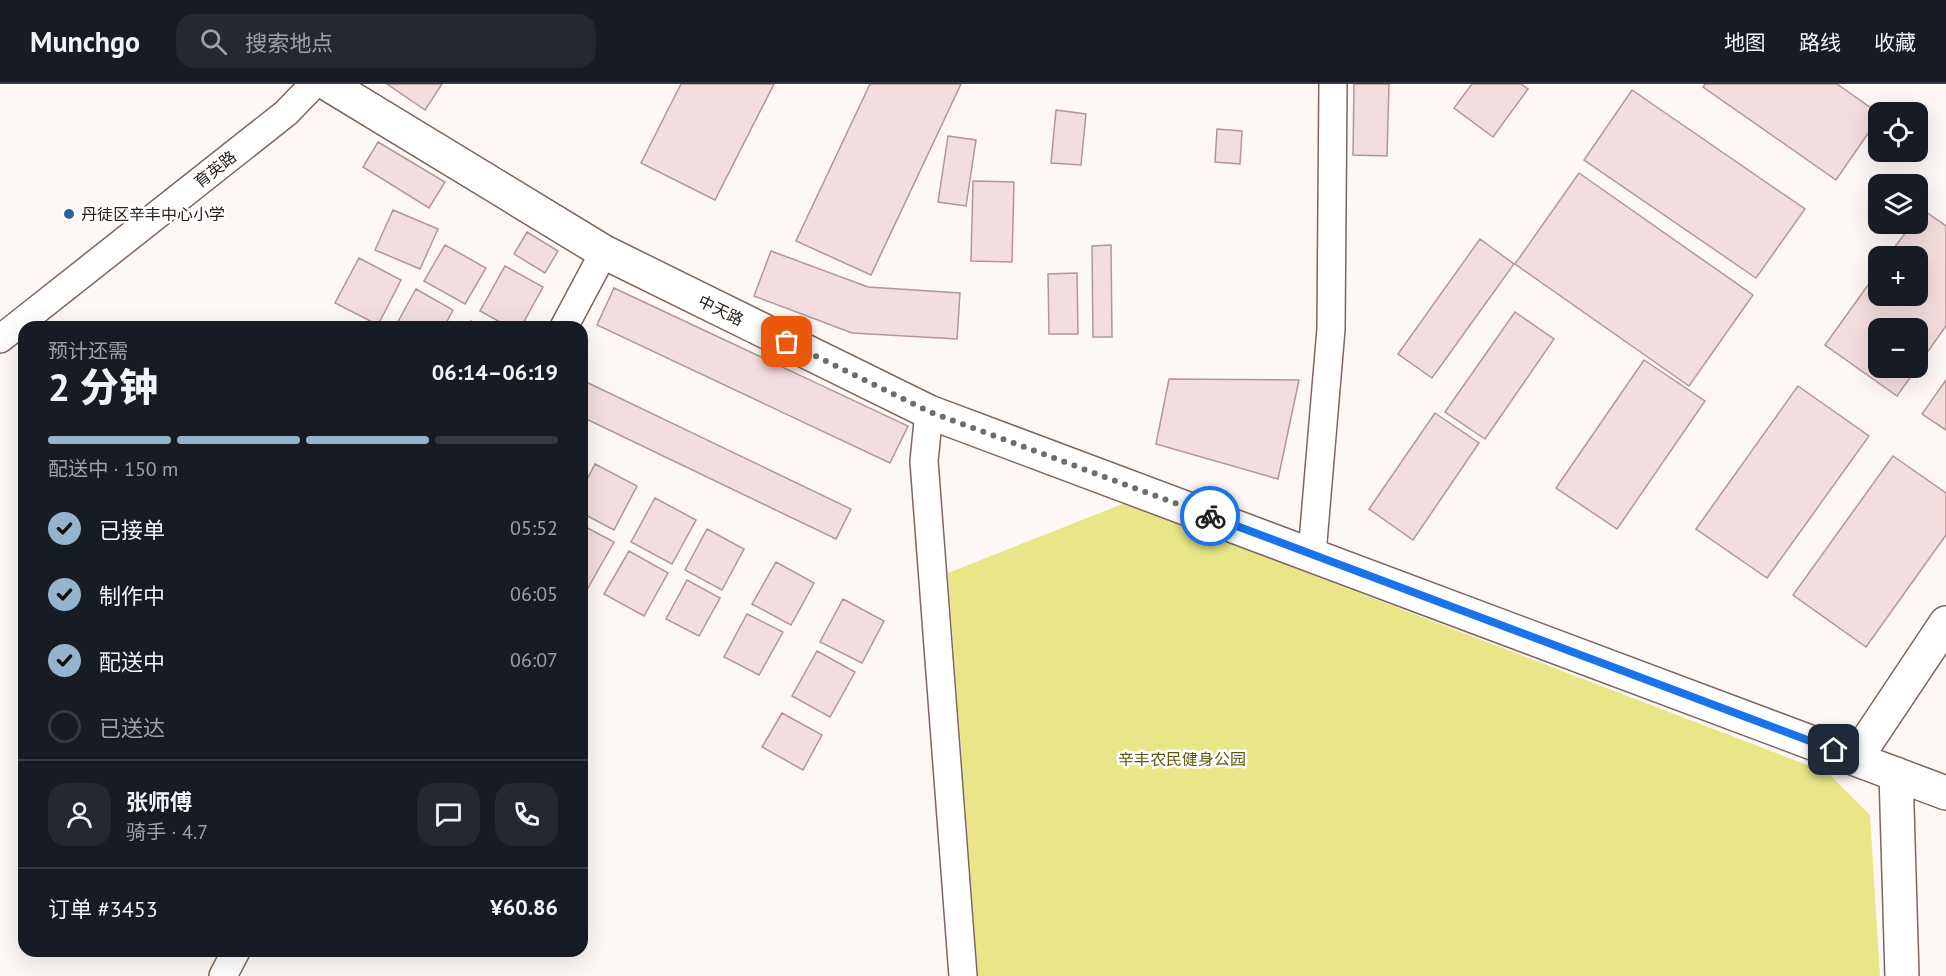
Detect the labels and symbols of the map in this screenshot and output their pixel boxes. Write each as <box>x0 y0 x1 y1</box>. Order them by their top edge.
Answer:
street label: 育英路 <box>190 146 240 192</box>
place label: 丹徒区辛丰中心小学 <box>81 204 225 224</box>
marker: 丹徒区辛丰中心小学 <box>62 207 76 221</box>
street label: 中天路 <box>695 290 747 330</box>
pin <box>761 316 812 367</box>
courier <box>1180 486 1240 546</box>
pin <box>1808 724 1859 775</box>
park label: 辛丰农民健身公园 <box>1118 749 1246 769</box>

